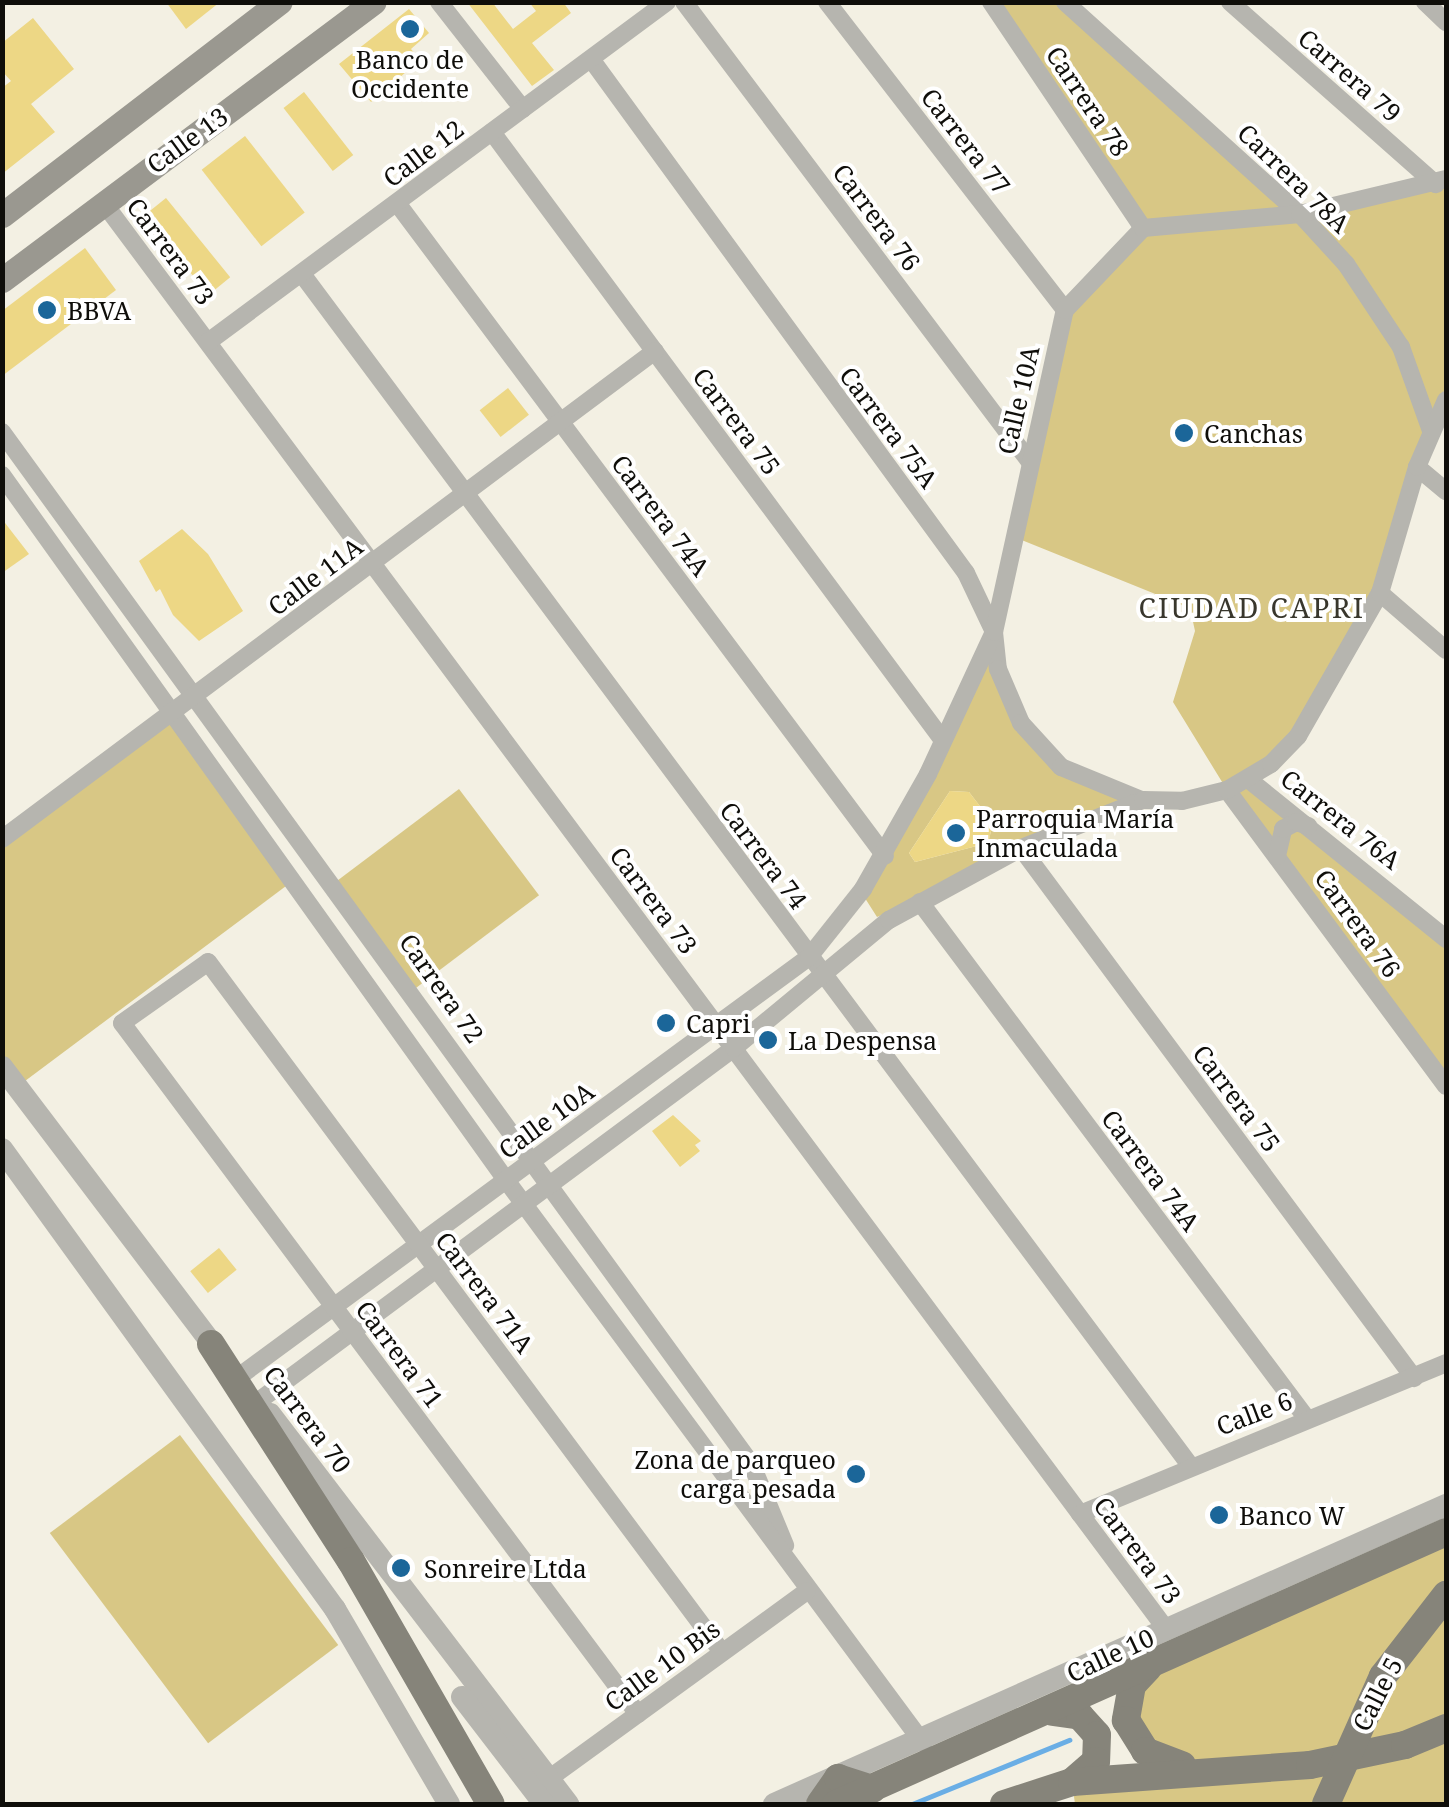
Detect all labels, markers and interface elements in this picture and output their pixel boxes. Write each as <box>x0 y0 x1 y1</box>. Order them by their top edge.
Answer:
marker: Banco de Occidente <box>399 18 421 40</box>
street label: Carrera 79 <box>1293 22 1407 128</box>
street label: Carrera 78 <box>1040 40 1136 162</box>
place label: Banco de Occidente <box>351 45 469 104</box>
street label: Carrera 77 <box>915 82 1017 200</box>
street label: Calle 13 <box>141 101 233 179</box>
street label: Calle 12 <box>377 113 469 193</box>
street label: Carrera 78A <box>1232 117 1356 239</box>
street label: Carrera 76 <box>827 158 927 276</box>
street label: Carrera 73 <box>121 192 221 310</box>
place label: BBVA <box>67 295 131 325</box>
marker: BBVA <box>36 299 58 321</box>
street label: Calle 10A <box>991 343 1045 457</box>
street label: Carrera 75A <box>834 361 944 493</box>
street label: Carrera 75 <box>687 362 787 480</box>
place label: Canchas <box>1204 418 1303 448</box>
marker: Canchas <box>1173 422 1195 444</box>
street label: Carrera 74A <box>606 449 716 581</box>
street label: Calle 11A <box>262 531 368 621</box>
district label: CIUDAD CAPRI <box>1138 590 1366 624</box>
street label: Carrera 76A <box>1275 763 1407 875</box>
street label: Carrera 74 <box>714 796 814 914</box>
place label: Parroquia María Inmaculada <box>976 804 1174 863</box>
marker: Parroquia María Inmaculada <box>945 822 967 844</box>
street label: Carrera 73 <box>604 841 704 959</box>
street label: Carrera 76 <box>1309 863 1407 983</box>
street label: Carrera 72 <box>394 928 490 1048</box>
place label: Capri <box>686 1008 751 1038</box>
marker: Capri <box>655 1012 677 1034</box>
place label: La Despensa <box>788 1025 937 1055</box>
marker: La Despensa <box>757 1029 779 1051</box>
street label: Carrera 75 <box>1187 1039 1287 1157</box>
street label: Calle 10A <box>493 1075 599 1165</box>
street label: Carrera 74A <box>1096 1104 1206 1236</box>
street label: Carrera 71A <box>430 1226 540 1358</box>
street label: Carrera 71 <box>350 1295 450 1413</box>
street label: Carrera 70 <box>258 1360 358 1478</box>
street label: Calle 6 <box>1212 1385 1296 1441</box>
place label: Zona de parqueo carga pesada <box>635 1445 836 1504</box>
marker: Zona de parqueo carga pesada <box>845 1463 867 1485</box>
street label: Carrera 73 <box>1088 1491 1188 1609</box>
place label: Banco W <box>1239 1500 1345 1530</box>
marker: Banco W <box>1208 1504 1230 1526</box>
place label: Sonreire Ltda <box>424 1553 587 1583</box>
marker: Sonreire Ltda <box>388 1555 414 1581</box>
street label: Calle 10 Bis <box>599 1613 725 1717</box>
street label: Calle 10 <box>1062 1622 1158 1688</box>
street label: Calle 5 <box>1346 1652 1408 1736</box>

